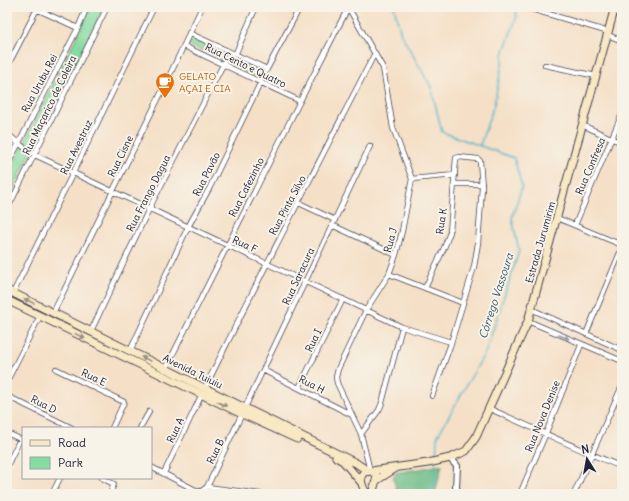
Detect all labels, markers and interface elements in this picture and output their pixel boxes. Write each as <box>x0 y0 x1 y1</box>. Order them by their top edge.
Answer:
street label: Rua Cento e Quatro <box>203 40 289 91</box>
street label: Rua Urubu Rei <box>19 52 60 115</box>
street label: Rua Maçarico de Coleira <box>20 53 79 157</box>
place label: GELATO AÇAI E CIA <box>179 70 231 95</box>
cafe icon: GELATO AÇAI E CIA <box>154 71 176 99</box>
street label: Rua Avestruz <box>58 117 95 177</box>
street label: Rua Cisne <box>105 133 136 179</box>
street label: Rua Confresa <box>573 135 608 197</box>
street label: Rua Pavão <box>190 150 223 198</box>
street label: Rua Frango Dagua <box>124 152 174 234</box>
street label: Rua Cafezinho <box>226 155 267 219</box>
street label: Rua Pinta Silvo <box>266 173 309 237</box>
street label: Estrada Jurumirim <box>523 200 558 284</box>
street label: Rua K <box>433 206 450 235</box>
street label: Rua J <box>381 226 400 254</box>
street label: Rua F <box>230 233 260 256</box>
street label: Rua Saracura <box>280 245 318 307</box>
water label: Córrego Vassoura <box>476 251 517 340</box>
one-way arrow <box>24 298 35 304</box>
street label: Rua I <box>302 326 325 354</box>
one-way arrow <box>74 332 86 339</box>
one-way arrow <box>558 334 569 340</box>
street label: Avenida Tuiuiu <box>161 351 225 392</box>
one-way arrow <box>140 356 152 362</box>
street label: Rua E <box>79 366 108 389</box>
street label: Rua H <box>297 372 327 396</box>
street label: Rua Nova Denise <box>522 379 563 454</box>
street label: Rua D <box>29 392 59 416</box>
one-way arrow <box>216 401 228 407</box>
street label: Rua A <box>164 415 187 445</box>
legend <box>22 427 152 479</box>
text: Road <box>58 435 86 450</box>
street label: Rua B <box>204 436 227 466</box>
north arrow <box>567 439 607 479</box>
text: N <box>580 442 590 457</box>
text: Park <box>58 455 83 470</box>

